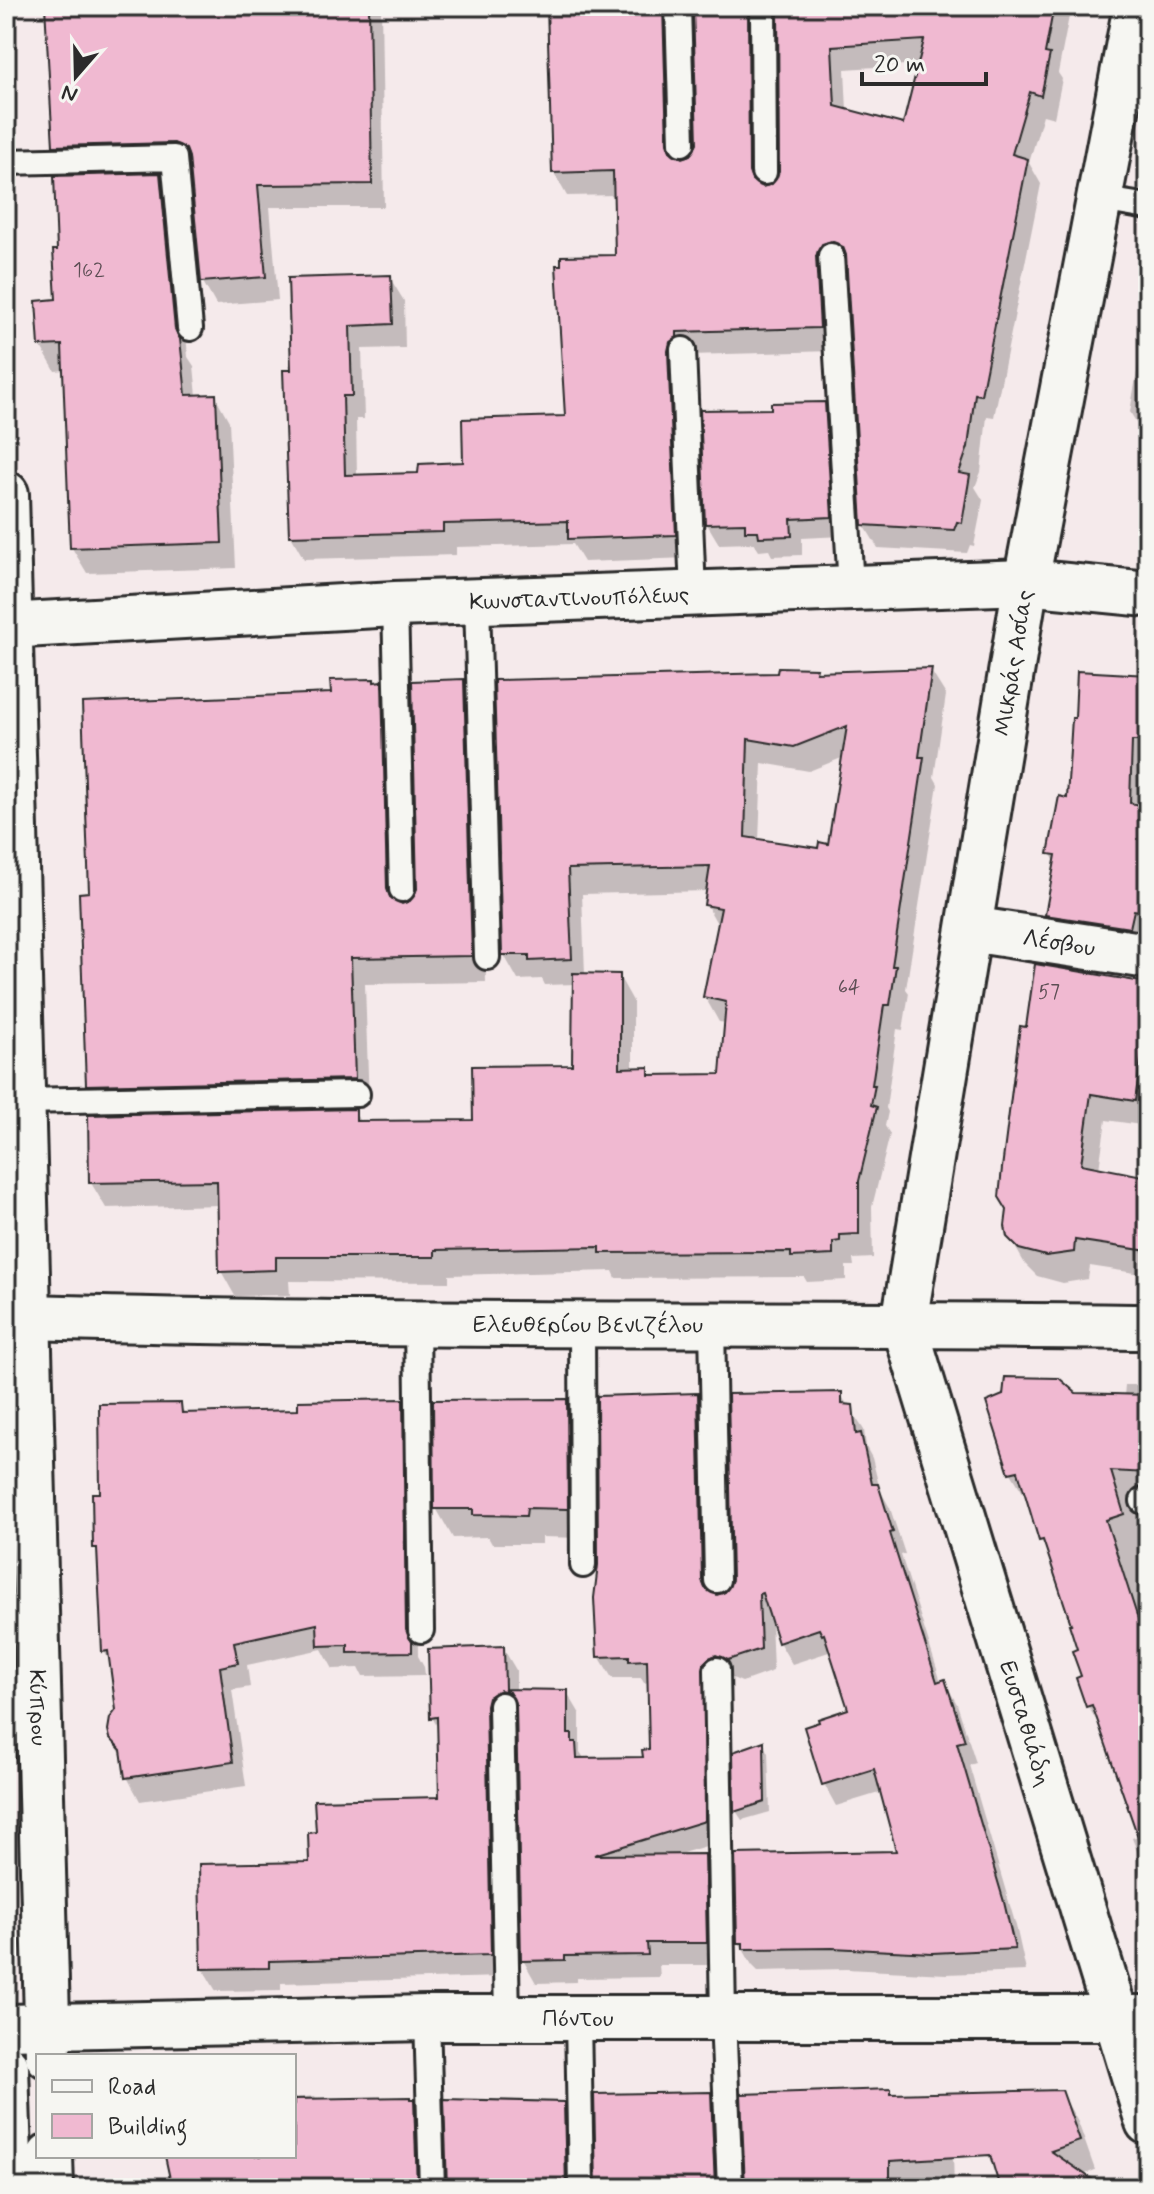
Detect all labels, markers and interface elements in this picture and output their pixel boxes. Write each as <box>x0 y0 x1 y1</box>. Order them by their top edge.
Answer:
north arrow <box>36 36 116 116</box>
scale bar <box>862 36 986 86</box>
text: 20 m <box>874 50 925 81</box>
text: N <box>58 77 82 109</box>
house number: 162 <box>73 257 105 284</box>
street label: Κωνσταντινουπόλεως <box>469 580 690 618</box>
street label: Μικράς Ασίας <box>988 588 1041 739</box>
street label: Λέσβου <box>1020 923 1097 965</box>
house number: 64 <box>838 974 860 1001</box>
house number: 57 <box>1038 979 1060 1006</box>
street label: Ελευθερίου Βενιζέλου <box>473 1309 703 1341</box>
street label: Ευσταθιάδη <box>991 1657 1059 1790</box>
street label: Κύπρου <box>21 1669 54 1747</box>
street label: Πόντου <box>542 2004 614 2035</box>
legend <box>36 2054 296 2158</box>
text: Road <box>108 2072 156 2103</box>
text: Building <box>108 2112 188 2146</box>

